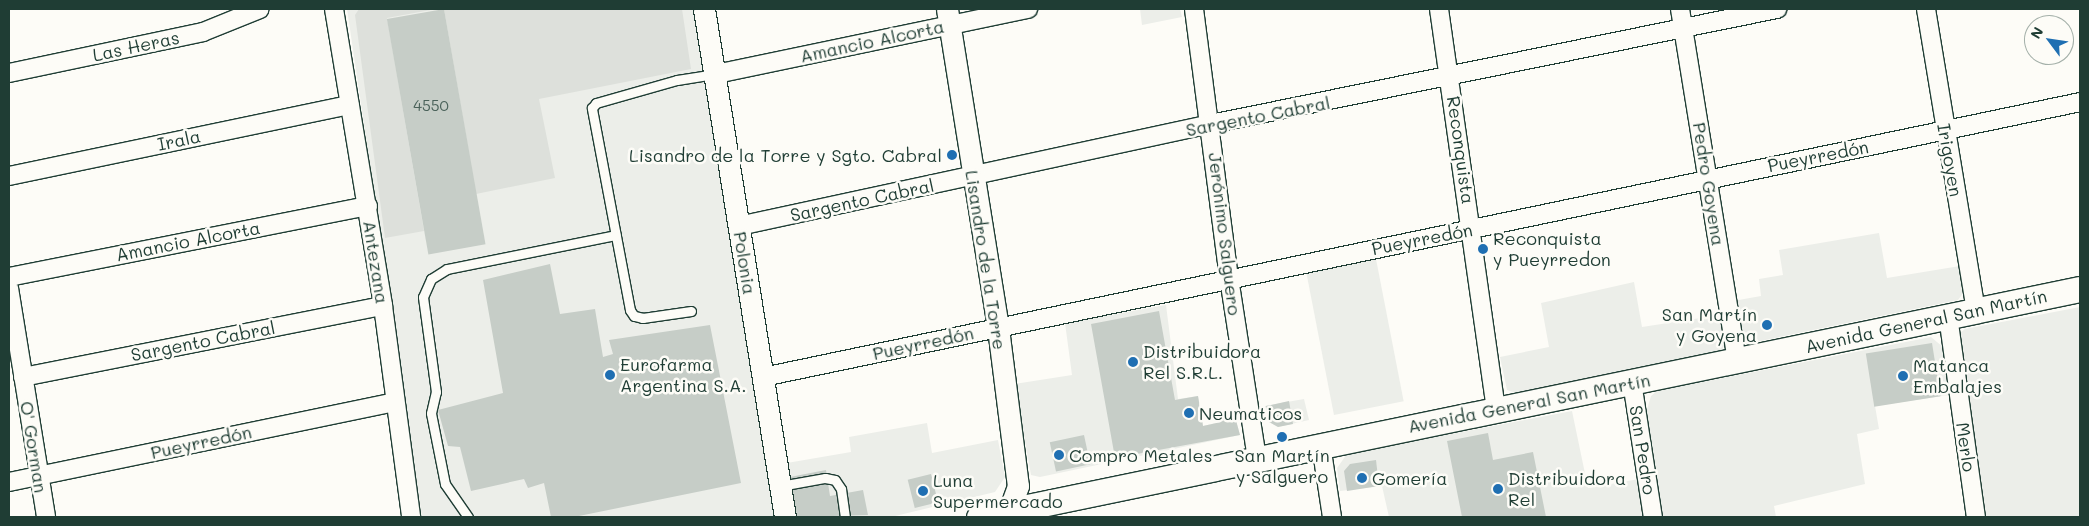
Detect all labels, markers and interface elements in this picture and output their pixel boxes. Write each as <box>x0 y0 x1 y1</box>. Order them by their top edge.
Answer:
street label: Amancio Alcorta <box>798 15 946 67</box>
north arrow <box>2024 15 2074 65</box>
text: N <box>2026 23 2047 42</box>
street label: Las Heras <box>91 26 181 66</box>
street label: Sargento Cabral <box>1184 91 1332 141</box>
street label: Reconquista <box>1443 95 1479 205</box>
house number: 4550 <box>413 97 449 115</box>
street label: Pedro Goyena <box>1689 121 1729 247</box>
street label: Irigoyen <box>1933 122 1967 198</box>
street label: Irala <box>155 125 203 155</box>
street label: Pueyrredón <box>1766 136 1870 176</box>
place label: Lisandro de la Torre y Sgto. Cabral <box>629 144 942 166</box>
marker: Lisandro de la Torre y Sgto. Cabral <box>946 149 958 161</box>
street label: Jerónimo Salguero <box>1204 151 1246 317</box>
street label: Lisandro de la Torre <box>961 169 1011 351</box>
street label: Sargento Cabral <box>788 174 936 226</box>
street label: Amancio Alcorta <box>114 216 262 266</box>
street label: Antezana <box>359 219 393 305</box>
street label: Pueyrredón <box>1370 219 1474 259</box>
place label: Reconquista y Pueyrredon <box>1493 228 1611 270</box>
street label: Polonia <box>729 230 761 296</box>
marker: Reconquista y Pueyrredon <box>1477 243 1489 255</box>
street label: Avenida General San Martín <box>1803 285 2049 357</box>
place label: San Martín y Goyena <box>1662 304 1757 346</box>
street label: Sargento Cabral <box>129 316 277 366</box>
marker: San Martín y Goyena <box>1761 319 1773 331</box>
street label: Pueyrredón <box>871 322 975 364</box>
place label: Distribuidora Rel S.R.L. <box>1143 341 1261 384</box>
place label: Eurofarma Argentina S.A. <box>620 354 747 396</box>
place label: Matanca Embalajes <box>1913 355 2002 398</box>
marker: Distribuidora Rel S.R.L. <box>1127 356 1139 368</box>
marker: Eurofarma Argentina S.A. <box>604 369 616 381</box>
street label: Avenida General San Martín <box>1406 369 1652 437</box>
marker: Matanca Embalajes <box>1897 370 1909 382</box>
street label: O' Gorman <box>16 400 52 494</box>
place label: Neumaticos <box>1199 402 1302 424</box>
street label: San Pedro <box>1625 404 1661 496</box>
marker: Neumaticos <box>1183 407 1195 419</box>
street label: Pueyrredón <box>149 421 253 463</box>
street label: Merlo <box>1952 421 1980 473</box>
marker: San Martín y Salguero <box>1276 431 1288 443</box>
place label: Compro Metales <box>1069 444 1212 466</box>
place label: San Martín y Salguero <box>1234 445 1330 488</box>
marker: Compro Metales <box>1053 449 1065 461</box>
place label: Gomería <box>1372 467 1447 489</box>
place label: Distribuidora Rel <box>1508 468 1626 510</box>
place label: Luna Supermercado <box>933 470 1063 512</box>
marker: Gomería <box>1356 472 1368 484</box>
marker: Distribuidora Rel <box>1492 483 1504 495</box>
marker: Luna Supermercado <box>917 485 929 497</box>

